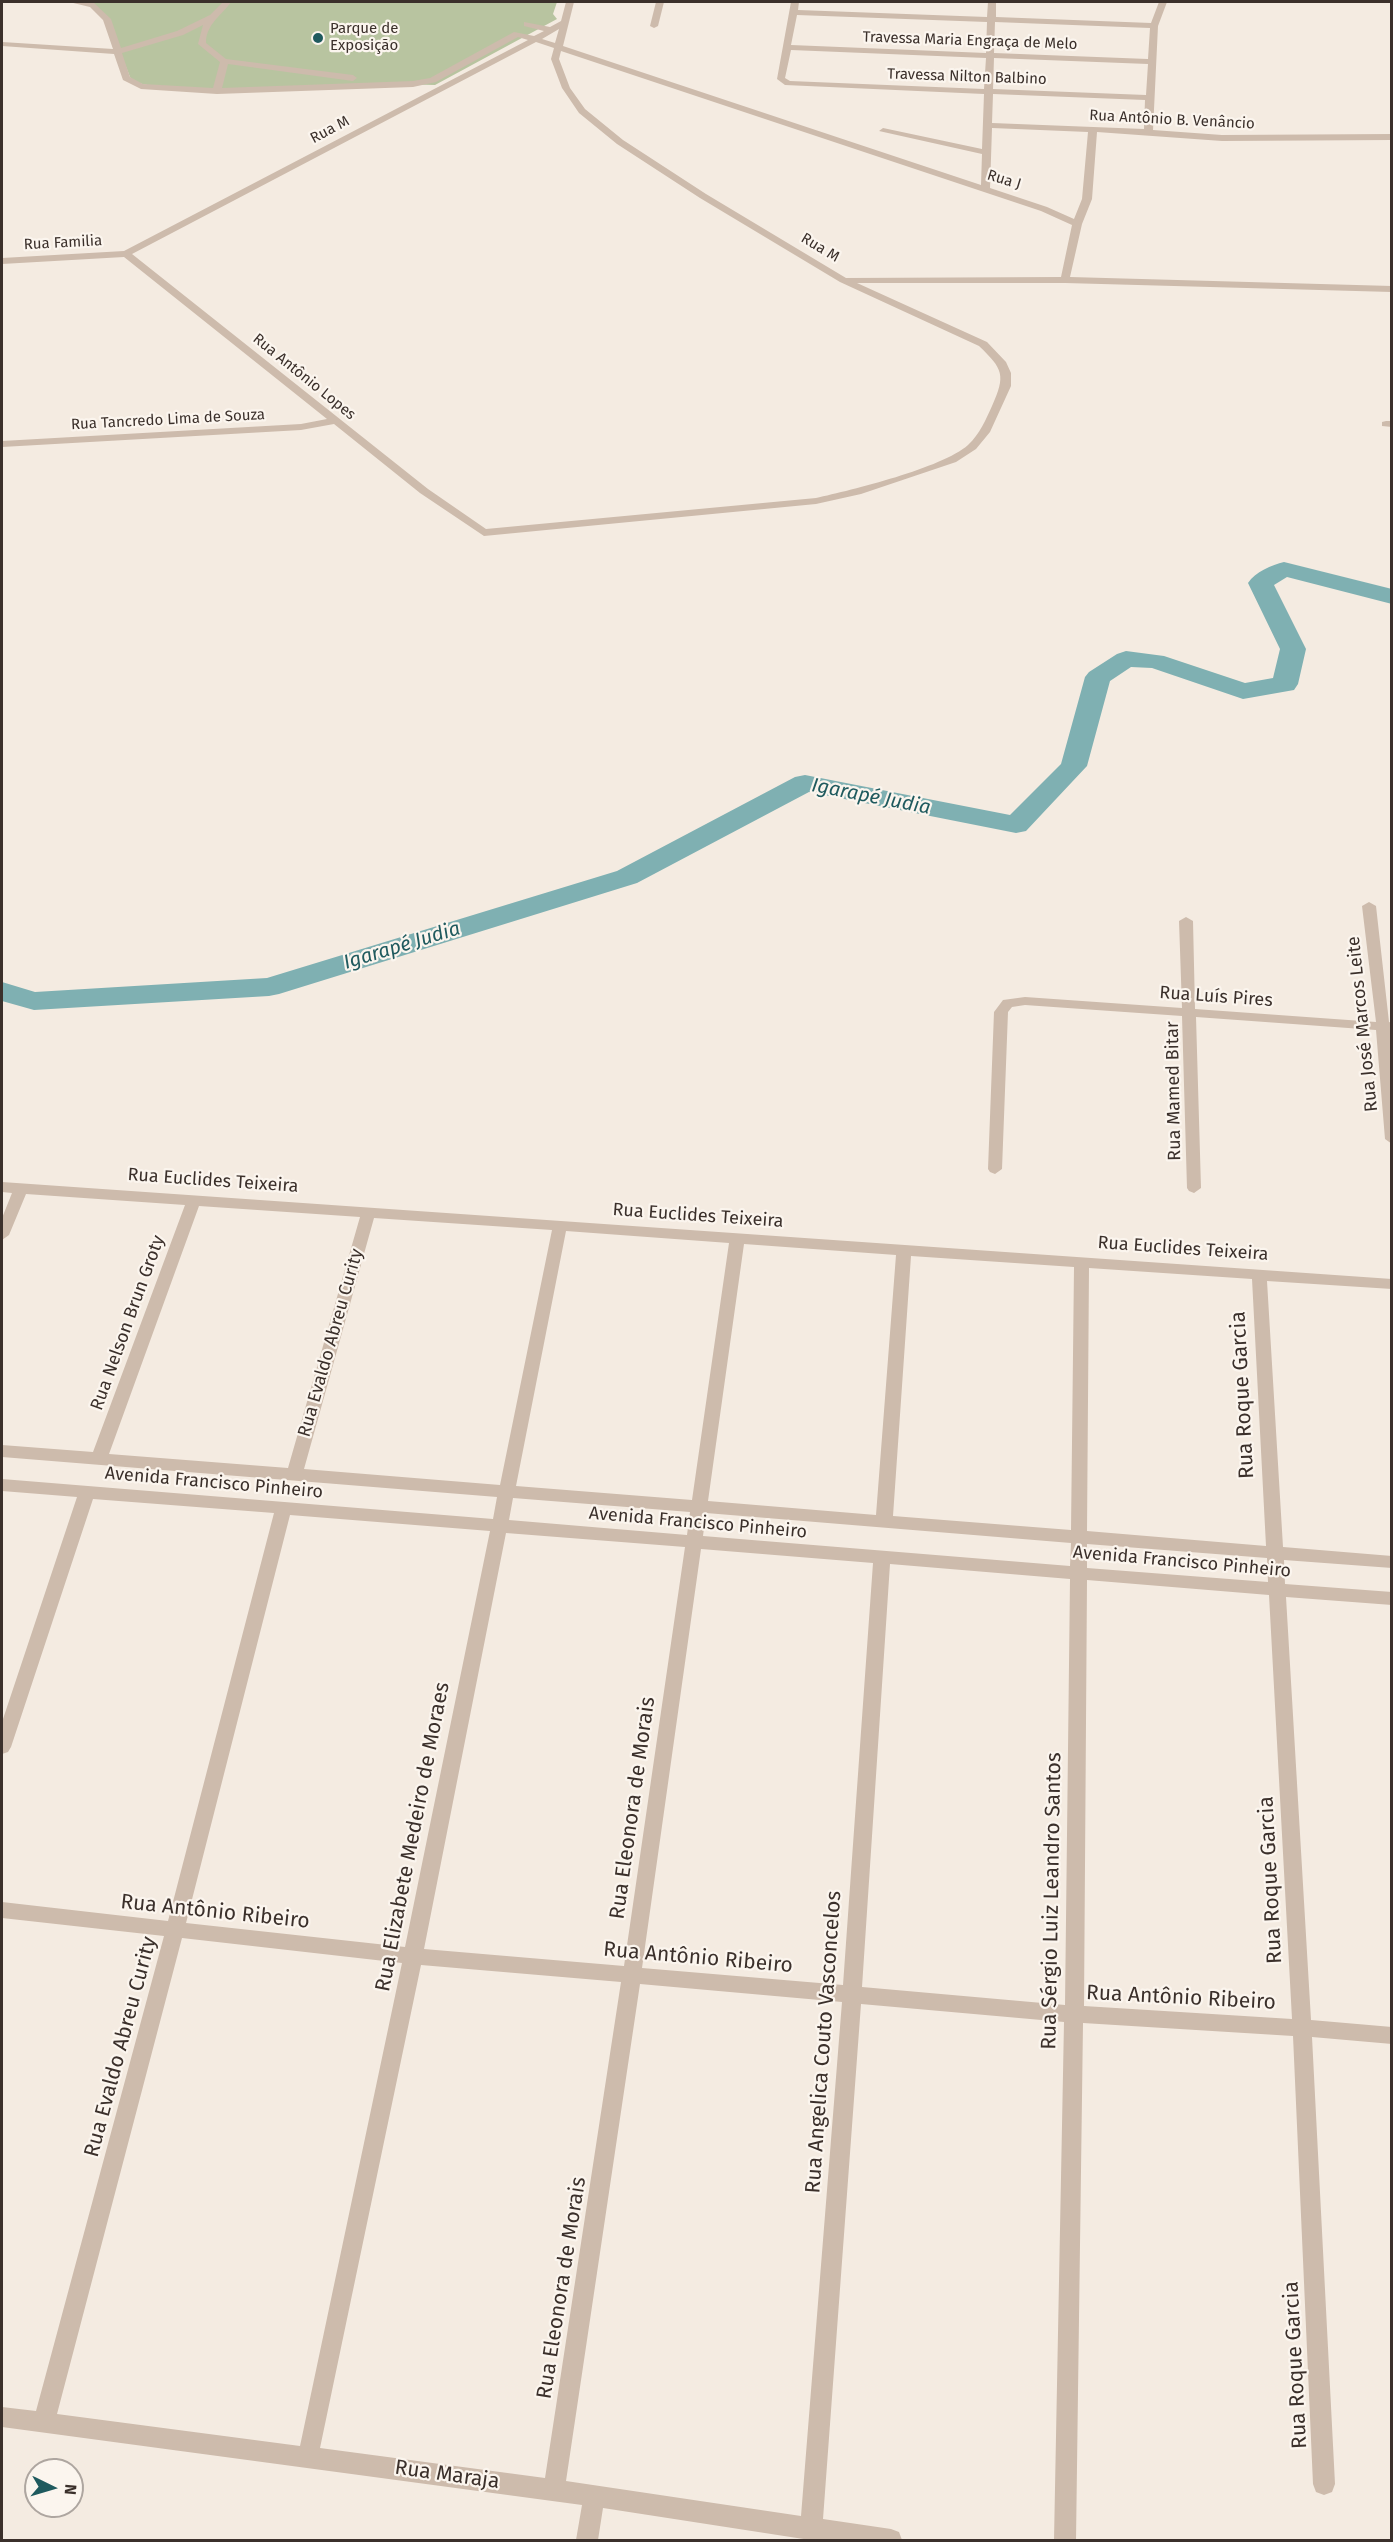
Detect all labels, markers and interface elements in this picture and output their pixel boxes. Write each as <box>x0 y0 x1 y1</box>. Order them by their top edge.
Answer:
place label: Parque de Exposição <box>330 20 398 55</box>
street label: Travessa Maria Engraça de Melo <box>862 28 1078 54</box>
marker: Parque de Exposição <box>311 31 325 45</box>
street label: Travessa Nilton Balbino <box>887 65 1047 89</box>
street label: Rua Antônio B. Venâncio <box>1089 107 1255 133</box>
street label: Rua M <box>307 112 353 148</box>
street label: Rua J <box>985 166 1023 194</box>
street label: Rua M <box>798 230 842 266</box>
street label: Rua Familia <box>23 232 103 254</box>
street label: Rua Antônio Lopes <box>249 330 359 424</box>
street label: Rua Tancredo Lima de Souza <box>71 406 265 434</box>
water label: Igarapé Judia <box>810 774 932 820</box>
water label: Igarapé Judia <box>341 917 463 975</box>
street label: Rua José Marcos Leite <box>1343 935 1383 1113</box>
street label: Rua Luís Pires <box>1159 982 1273 1012</box>
street label: Rua Mamed Bitar <box>1162 1021 1186 1161</box>
street label: Rua Euclides Teixeira <box>127 1164 299 1198</box>
street label: Rua Euclides Teixeira <box>612 1199 784 1233</box>
street label: Rua Nelson Brun Groty <box>86 1232 170 1414</box>
street label: Rua Euclides Teixeira <box>1097 1232 1269 1266</box>
street label: Rua Evaldo Abreu Curity <box>294 1246 368 1440</box>
street label: Rua Roque Garcia <box>1226 1311 1260 1479</box>
street label: Avenida Francisco Pinheiro <box>104 1463 324 1503</box>
street label: Avenida Francisco Pinheiro <box>588 1503 808 1543</box>
street label: Avenida Francisco Pinheiro <box>1072 1542 1292 1582</box>
street label: Rua Elizabete Medeiro de Moraes <box>371 1680 455 1994</box>
street label: Rua Eleonora de Morais <box>605 1695 661 1921</box>
street label: Rua Sérgio Luiz Leandro Santos <box>1037 1752 1067 2050</box>
street label: Rua Roque Garcia <box>1254 1796 1288 1964</box>
street label: Rua Antônio Ribeiro <box>119 1890 311 1934</box>
street label: Rua Angelica Couto Vasconcelos <box>801 1890 847 2194</box>
street label: Rua Evaldo Abreu Curity <box>79 1934 163 2160</box>
street label: Rua Antônio Ribeiro <box>602 1937 794 1979</box>
street label: Rua Antônio Ribeiro <box>1085 1980 1277 2016</box>
street label: Rua Eleonora de Morais <box>532 2175 592 2401</box>
street label: Rua Roque Garcia <box>1279 2281 1313 2449</box>
street label: Rua Maraja <box>393 2455 501 2495</box>
north arrow <box>24 2458 84 2518</box>
text: N <box>61 2483 80 2496</box>

